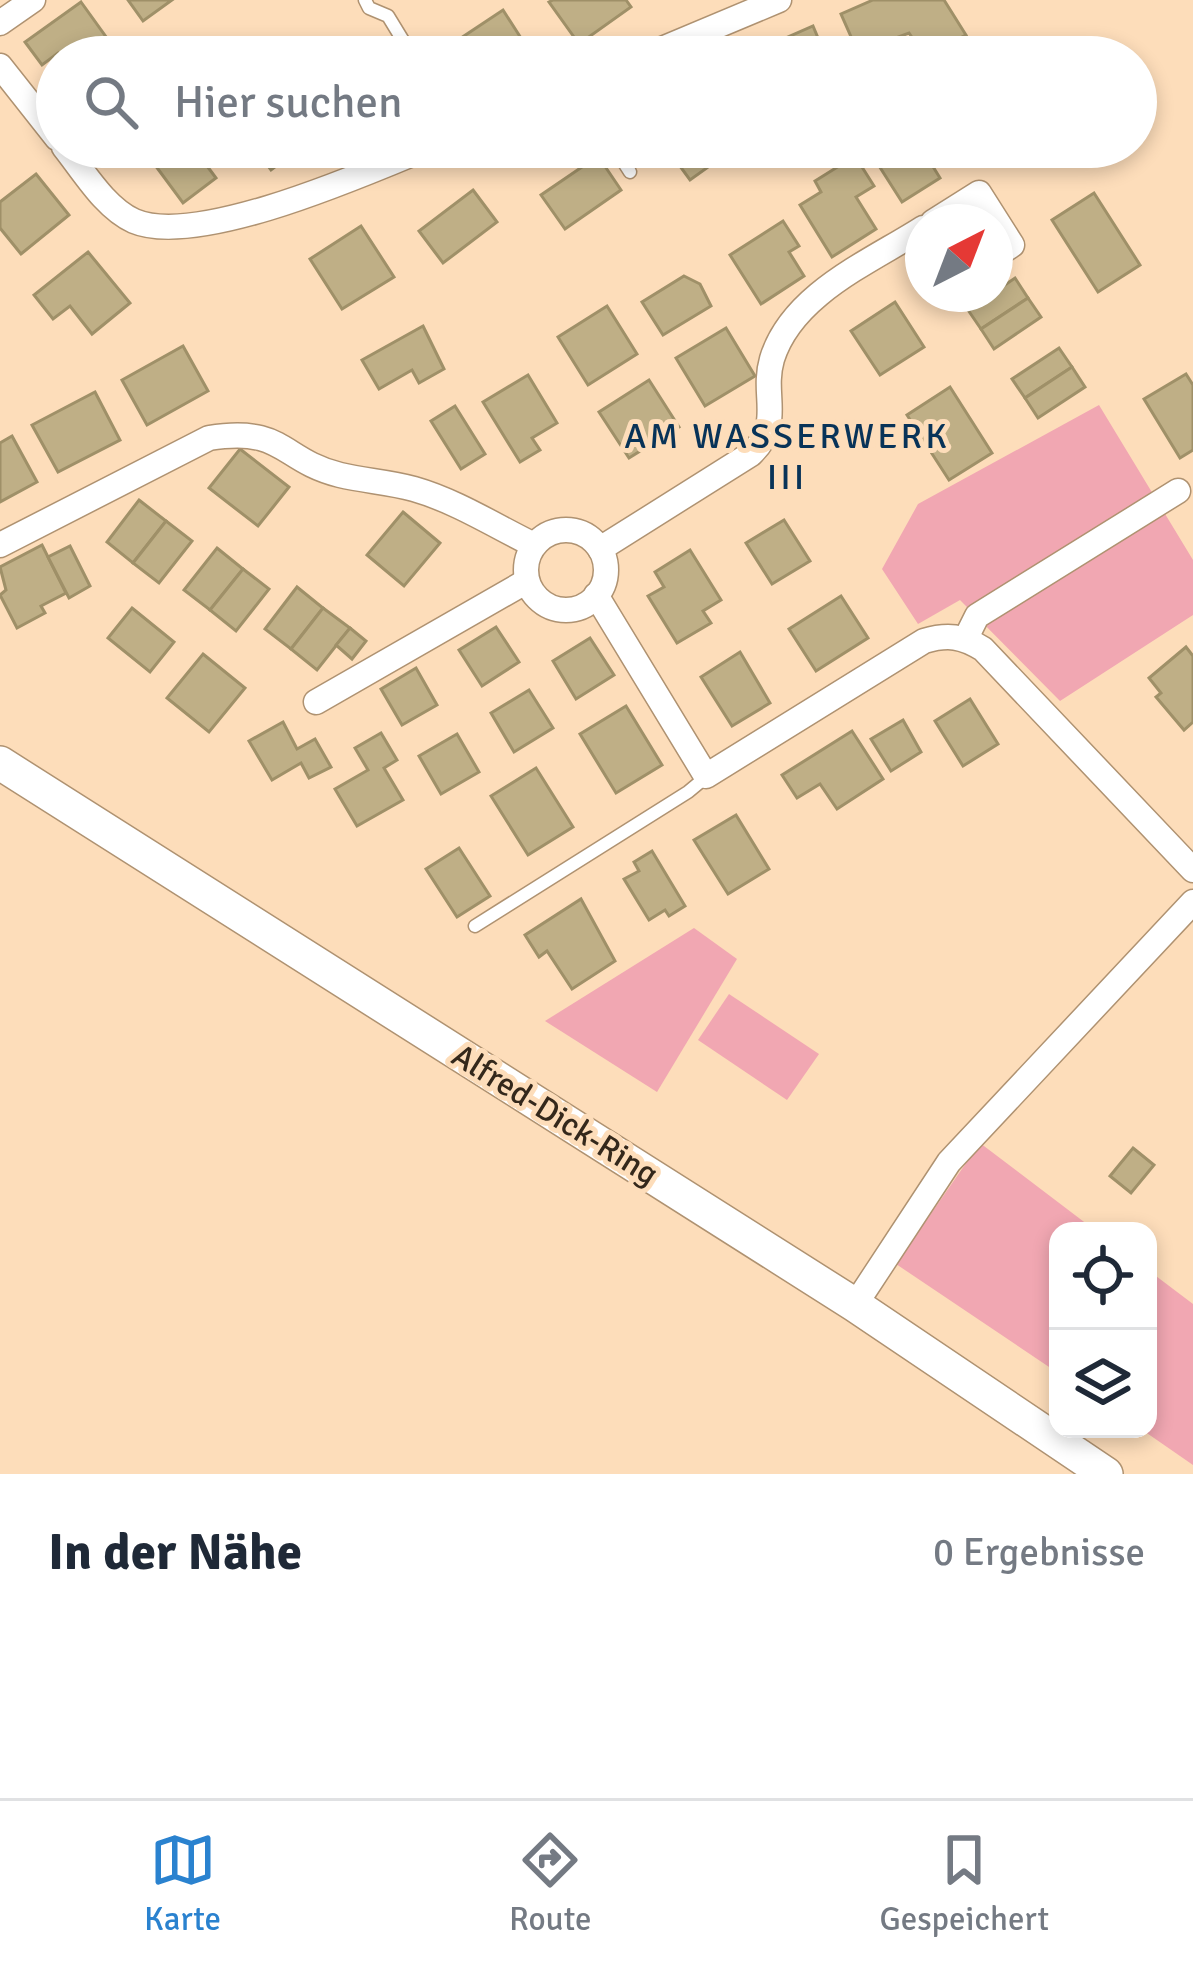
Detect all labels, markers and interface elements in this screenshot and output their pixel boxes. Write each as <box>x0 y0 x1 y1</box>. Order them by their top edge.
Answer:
search box <box>36 36 1157 168</box>
icon: search <box>78 69 144 135</box>
text: Hier suchen <box>174 75 403 130</box>
north arrow <box>905 204 1013 312</box>
district label: AM WASSERWERK III <box>624 414 950 500</box>
street label: Alfred-Dick-Ring <box>444 1035 666 1195</box>
map controls <box>1049 1222 1157 1438</box>
button: locate <box>1049 1222 1157 1330</box>
button: layers <box>1049 1330 1157 1438</box>
text: In der Nähe <box>48 1521 302 1584</box>
text: 0 Ergebnisse <box>933 1528 1145 1576</box>
tab: Karte <box>144 1827 221 1940</box>
tab: Route <box>509 1827 591 1940</box>
tab: Gespeichert <box>879 1827 1049 1940</box>

